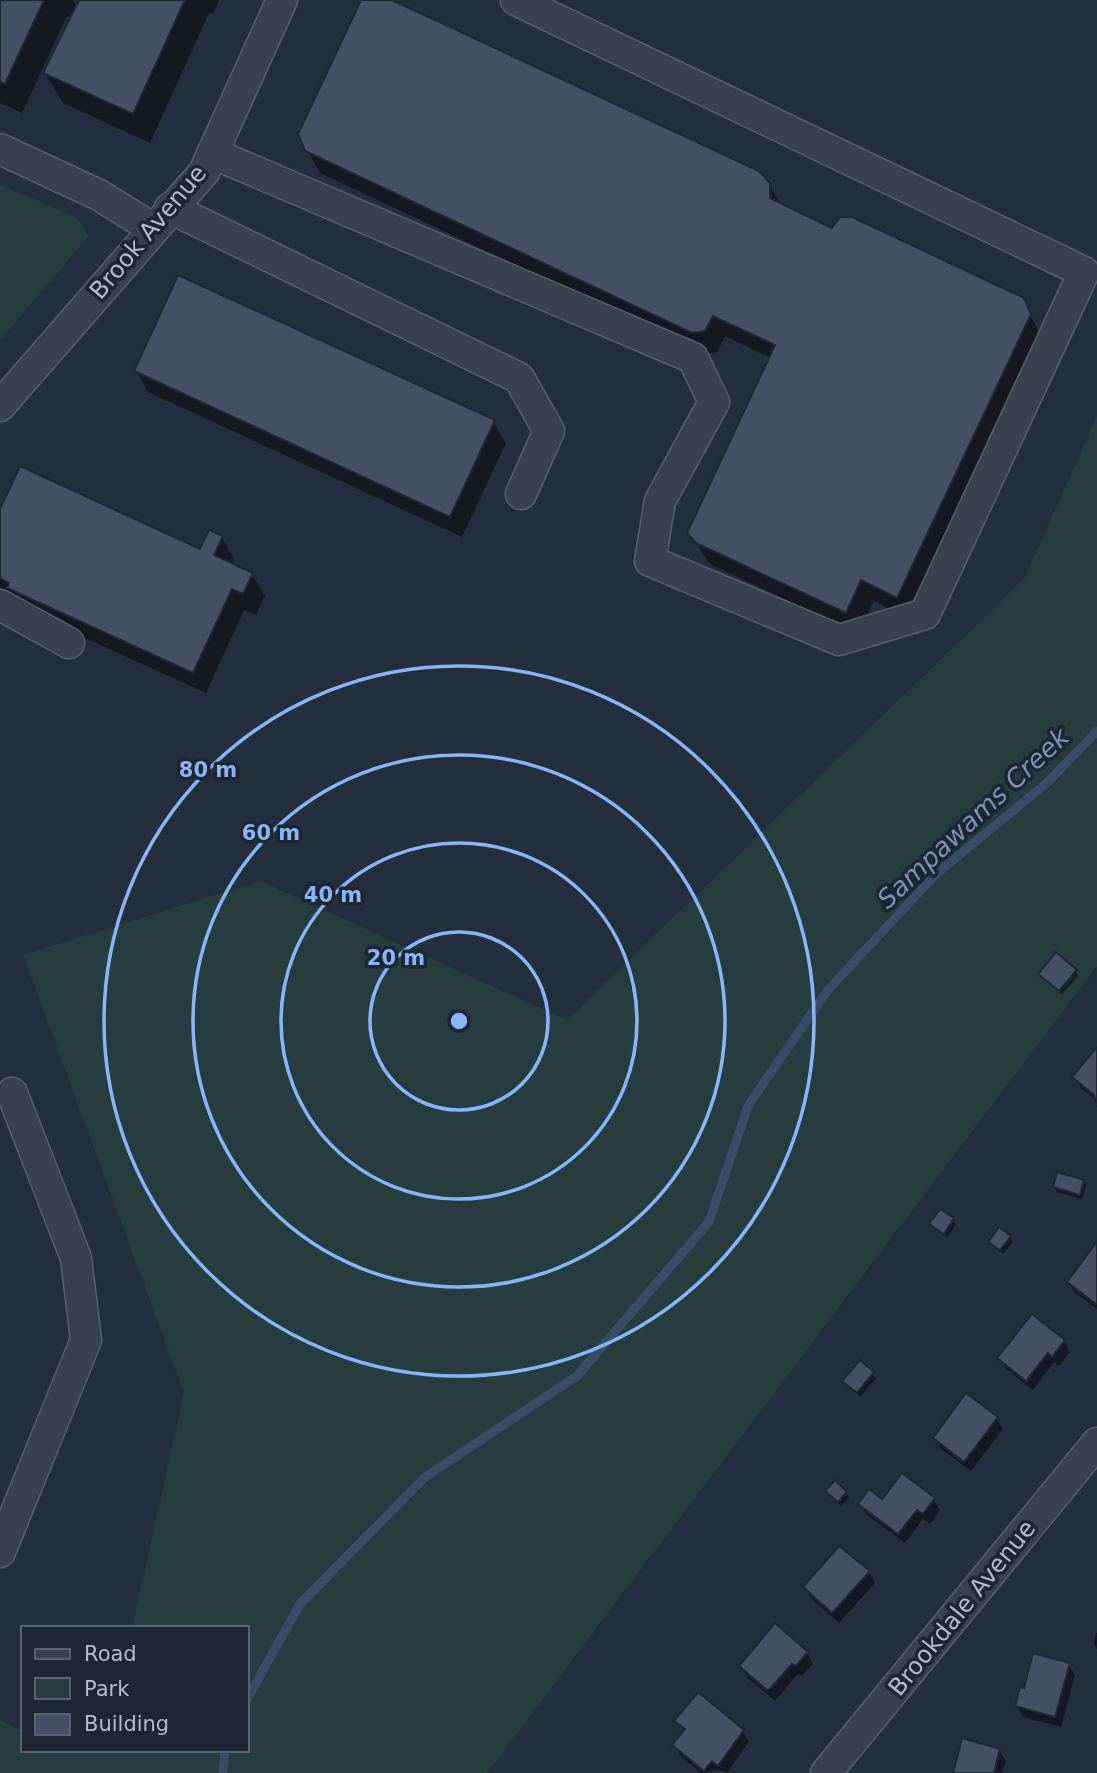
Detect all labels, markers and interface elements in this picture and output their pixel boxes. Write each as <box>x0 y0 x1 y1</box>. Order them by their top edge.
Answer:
street label: Brook Avenue <box>84 159 212 305</box>
water label: Sampawams Creek <box>871 721 1075 914</box>
text: 80 m <box>179 758 237 782</box>
text: 60 m <box>242 821 300 845</box>
text: 40 m <box>304 883 362 907</box>
text: 20 m <box>367 946 425 970</box>
centre of rings <box>447 1009 471 1033</box>
street label: Brookdale Avenue <box>883 1515 1041 1701</box>
legend <box>21 1626 248 1752</box>
text: Road <box>84 1642 137 1666</box>
text: Park <box>84 1677 130 1701</box>
text: Building <box>84 1712 169 1736</box>

